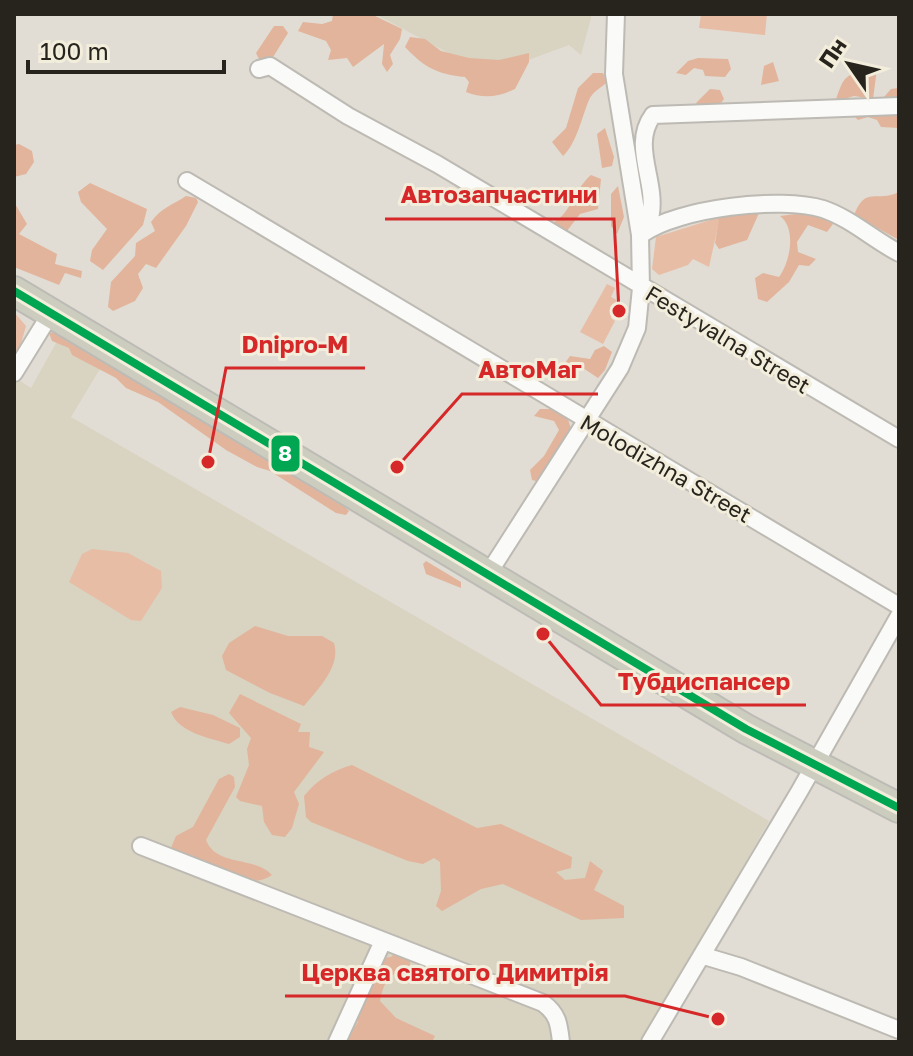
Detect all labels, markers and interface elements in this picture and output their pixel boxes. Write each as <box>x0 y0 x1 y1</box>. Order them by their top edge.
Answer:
scale bar <box>28 24 224 74</box>
north arrow <box>809 24 889 104</box>
text: Пн <box>812 33 852 72</box>
text: 100 m <box>40 36 109 65</box>
callout: Автозапчастини <box>385 171 614 219</box>
text: Автозапчастини <box>401 179 597 208</box>
street label: Festyvalna Street <box>641 279 815 399</box>
callout: Dnipro-M <box>226 320 365 368</box>
text: Dnipro-M <box>242 329 348 358</box>
callout: АвтоМаг <box>462 346 598 394</box>
text: АвтоМаг <box>478 354 582 383</box>
street label: Molodizhna Street <box>576 408 756 528</box>
line badge: 8 <box>270 434 301 473</box>
text: 8 <box>278 439 292 466</box>
callout: Тубдиспансер <box>601 657 806 705</box>
text: Тубдиспансер <box>618 666 790 695</box>
callout: Церква святого Димитрія <box>285 948 625 996</box>
text: Церква святого Димитрія <box>301 957 609 986</box>

